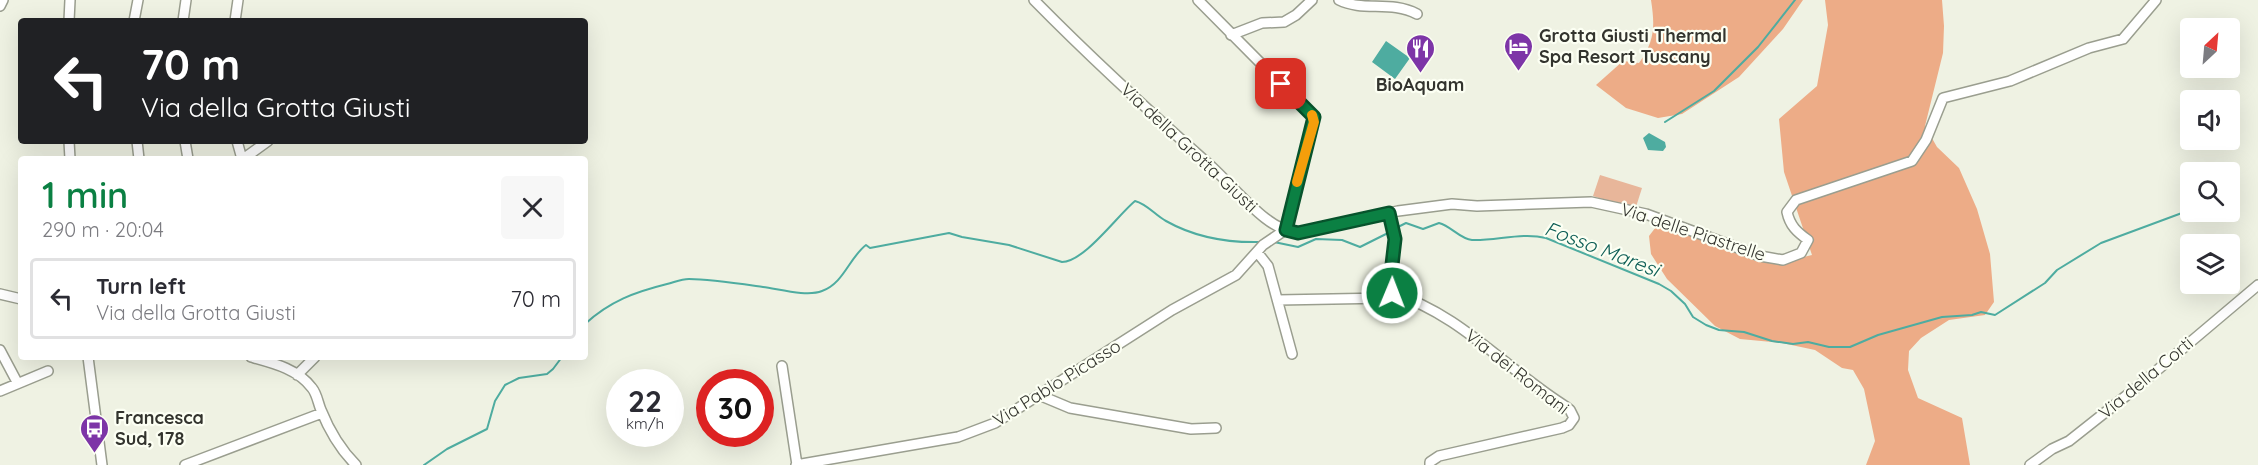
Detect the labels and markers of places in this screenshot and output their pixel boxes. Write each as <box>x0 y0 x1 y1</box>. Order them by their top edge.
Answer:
place label: Grotta Giusti Thermal Spa Resort Tuscany <box>1539 24 1727 68</box>
hotel icon: Grotta Giusti Thermal Spa Resort Tuscany <box>1502 30 1534 72</box>
restaurant icon: BioAquam <box>1404 32 1436 74</box>
pin <box>1255 58 1306 109</box>
place label: BioAquam <box>1376 73 1464 96</box>
place label: Francesca Sud, 178 <box>115 406 204 450</box>
bus stop icon: Francesca Sud, 178 <box>78 412 110 454</box>

